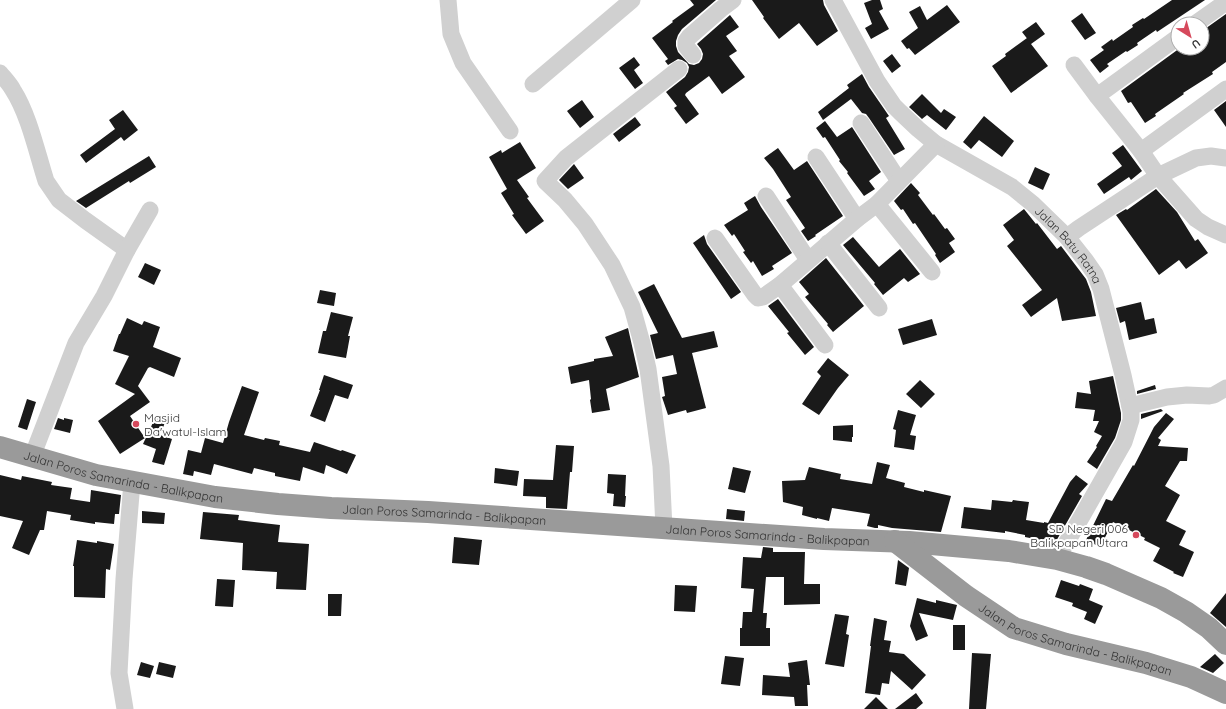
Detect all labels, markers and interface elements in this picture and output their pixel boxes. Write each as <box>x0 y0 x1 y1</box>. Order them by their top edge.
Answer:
north arrow <box>1170 16 1210 56</box>
text: U <box>1189 36 1203 52</box>
street label: Jalan Batu Ratna <box>1032 203 1105 286</box>
place label: Masjid Da'watul-Islam <box>144 410 227 439</box>
marker: Masjid Da'watul-Islam <box>131 419 141 429</box>
street label: Jalan Poros Samarinda - Balikpapan <box>22 447 224 505</box>
street label: Jalan Poros Samarinda - Balikpapan <box>342 501 547 528</box>
street label: Jalan Poros Samarinda - Balikpapan <box>665 521 870 548</box>
place label: SD Negeri 006 Balikpapan Utara <box>1030 521 1129 550</box>
marker: SD Negeri 006 Balikpapan Utara <box>1131 530 1141 540</box>
street label: Jalan Poros Samarinda - Balikpapan <box>976 599 1174 678</box>

